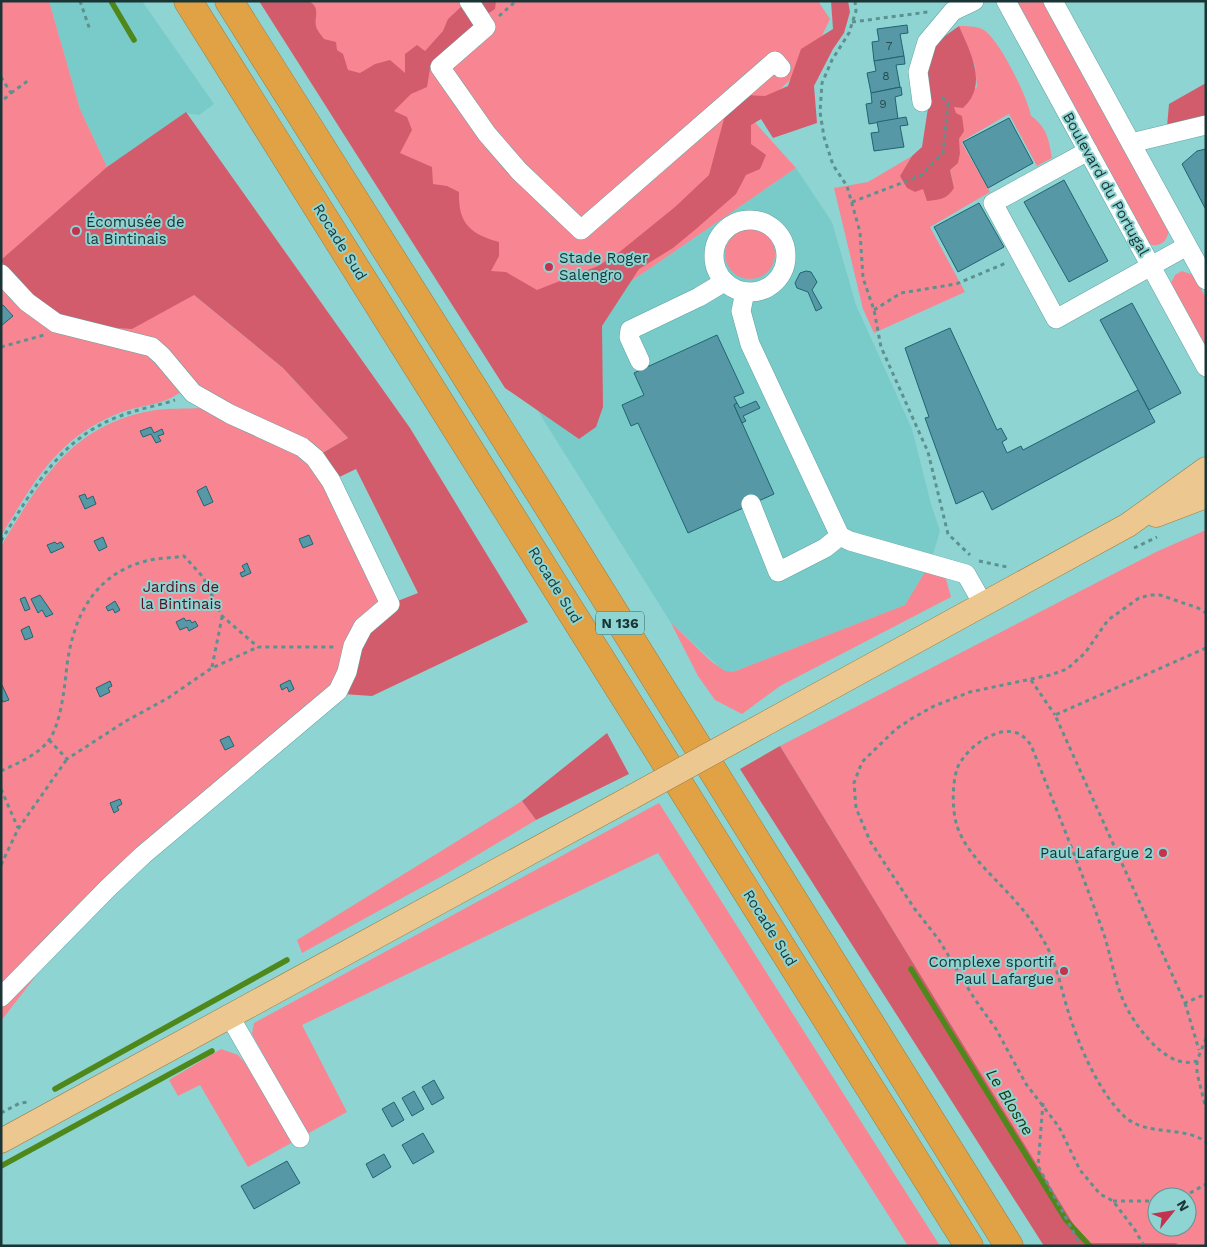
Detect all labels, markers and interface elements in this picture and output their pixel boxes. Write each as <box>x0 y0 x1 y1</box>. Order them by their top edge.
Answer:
house number: 7 <box>886 39 893 53</box>
house number: 8 <box>882 69 890 83</box>
house number: 9 <box>879 97 887 111</box>
street label: Boulevard du Portugal <box>1059 109 1153 259</box>
street label: Rocade Sud <box>309 200 371 284</box>
place label: Écomusée de la Bintinais <box>86 213 185 248</box>
marker: Écomusée de la Bintinais <box>70 225 82 237</box>
place label: Stade Roger Salengro <box>559 249 648 284</box>
marker: Stade Roger Salengro <box>543 261 555 273</box>
street label: Rocade Sud <box>524 543 586 627</box>
park label: Jardins de la Bintinais <box>141 578 221 613</box>
road number: N 136 <box>596 612 644 634</box>
place label: Paul Lafargue 2 <box>1040 844 1153 862</box>
marker: Paul Lafargue 2 <box>1157 847 1169 859</box>
street label: Rocade Sud <box>739 886 801 970</box>
place label: Complexe sportif Paul Lafargue <box>928 953 1054 988</box>
marker: Complexe sportif Paul Lafargue <box>1058 965 1070 977</box>
water label: Le Blosne <box>982 1065 1038 1139</box>
north arrow <box>1147 1187 1197 1237</box>
text: N <box>1174 1197 1193 1214</box>

